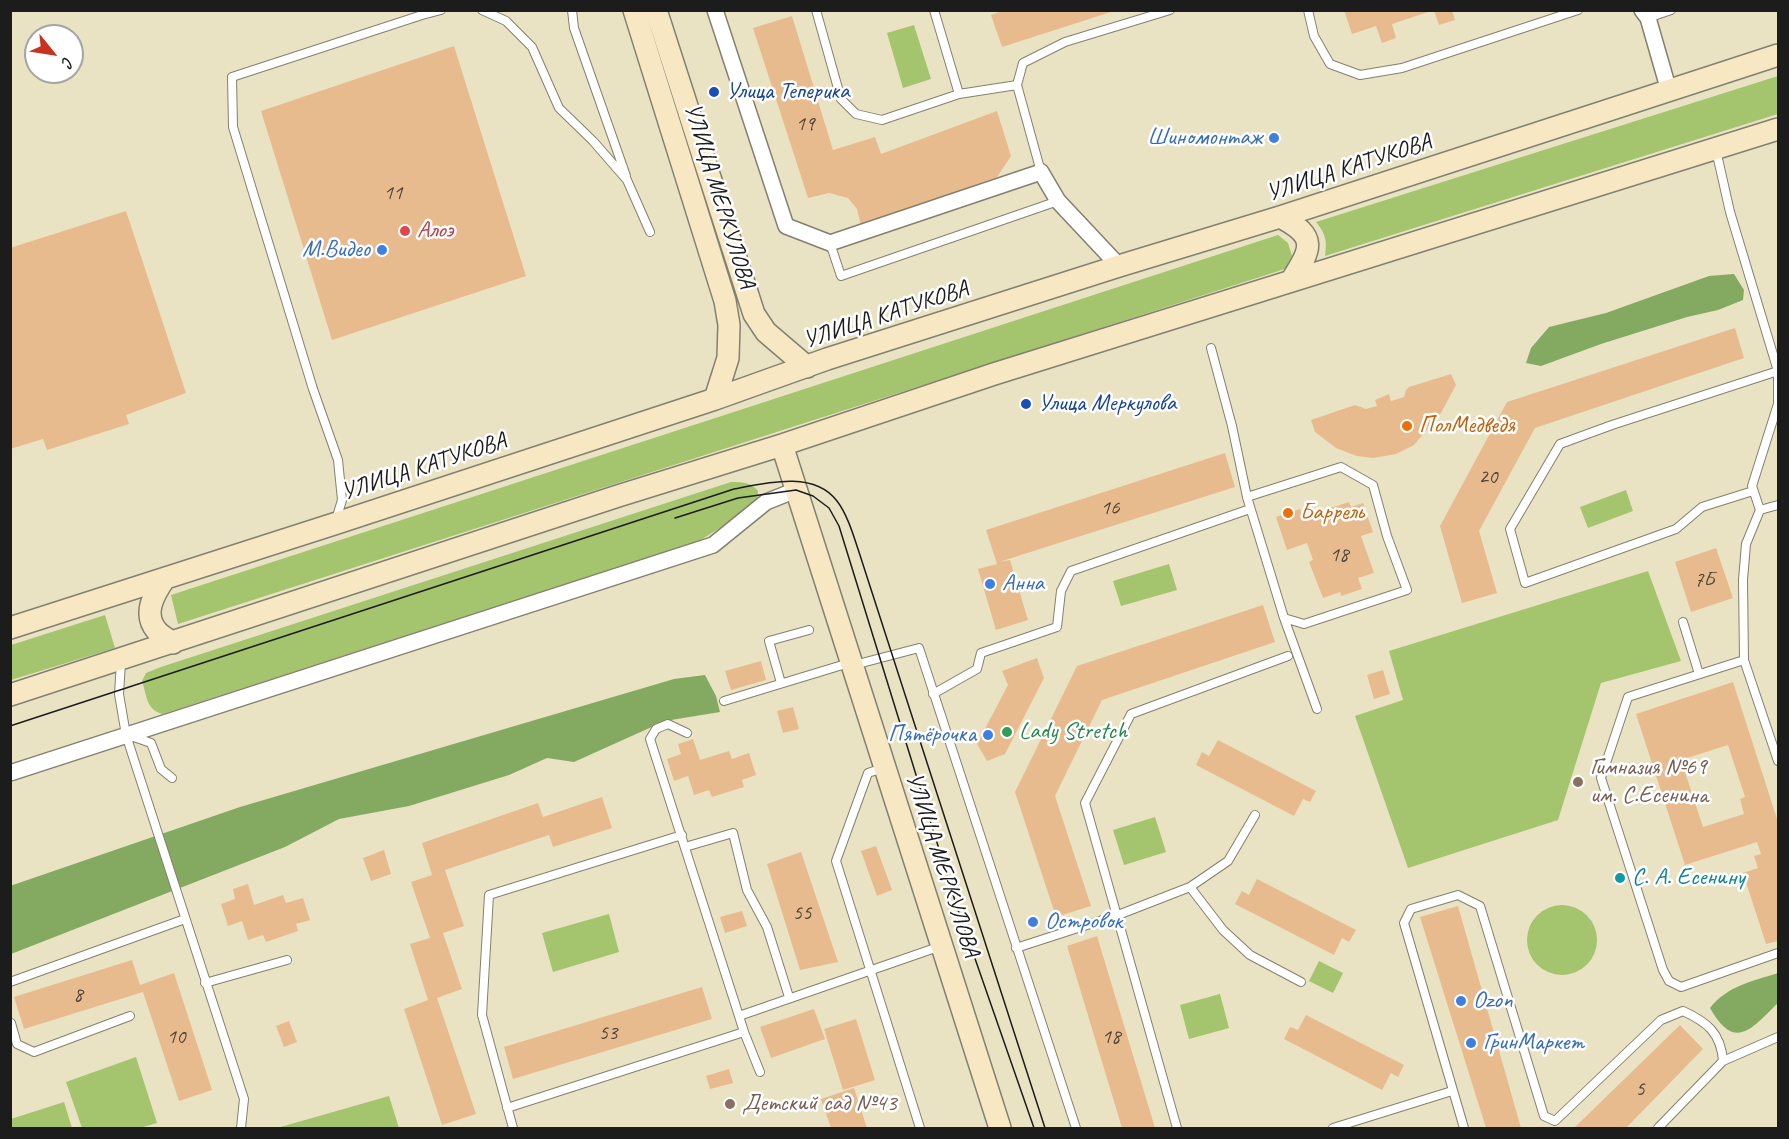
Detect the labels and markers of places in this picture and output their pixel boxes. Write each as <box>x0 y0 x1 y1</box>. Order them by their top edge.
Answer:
place label: Улица Теперика <box>726 78 849 106</box>
marker: Улица Теперика <box>707 85 721 99</box>
place label: Шиномонтаж <box>1147 124 1262 152</box>
marker: Шиномонтаж <box>1267 131 1281 145</box>
place label: Алоэ <box>417 217 453 245</box>
marker: Алоэ <box>398 224 412 238</box>
place label: М.Видео <box>302 236 370 264</box>
marker: М.Видео <box>375 243 389 257</box>
place label: Улица Меркулова <box>1038 390 1176 418</box>
marker: Улица Меркулова <box>1019 397 1033 411</box>
place label: ПолМедведя <box>1419 412 1515 440</box>
marker: ПолМедведя <box>1400 419 1414 433</box>
place label: Баррель <box>1300 499 1364 527</box>
marker: Баррель <box>1281 506 1295 520</box>
place label: Анна <box>1002 570 1044 598</box>
marker: Анна <box>983 577 997 591</box>
place label: Lady Stretch <box>1019 718 1127 746</box>
place label: Пятёрочка <box>888 721 976 749</box>
marker: Lady Stretch <box>1000 725 1014 739</box>
marker: Пятёрочка <box>981 728 995 742</box>
place label: Гимназия №69 им. С.Есенина <box>1590 754 1708 810</box>
marker: Гимназия №69 им. С.Есенина <box>1571 775 1585 789</box>
place label: С. А. Есенину <box>1632 864 1745 892</box>
marker: С. А. Есенину <box>1613 871 1627 885</box>
place label: Островок <box>1045 908 1122 936</box>
marker: Островок <box>1026 915 1040 929</box>
place label: Ozon <box>1473 987 1512 1015</box>
marker: Ozon <box>1454 994 1468 1008</box>
place label: ГринМаркет <box>1483 1029 1584 1057</box>
marker: ГринМаркет <box>1464 1036 1478 1050</box>
place label: Детский сад №43 <box>742 1090 897 1118</box>
marker: Детский сад №43 <box>723 1097 737 1111</box>

